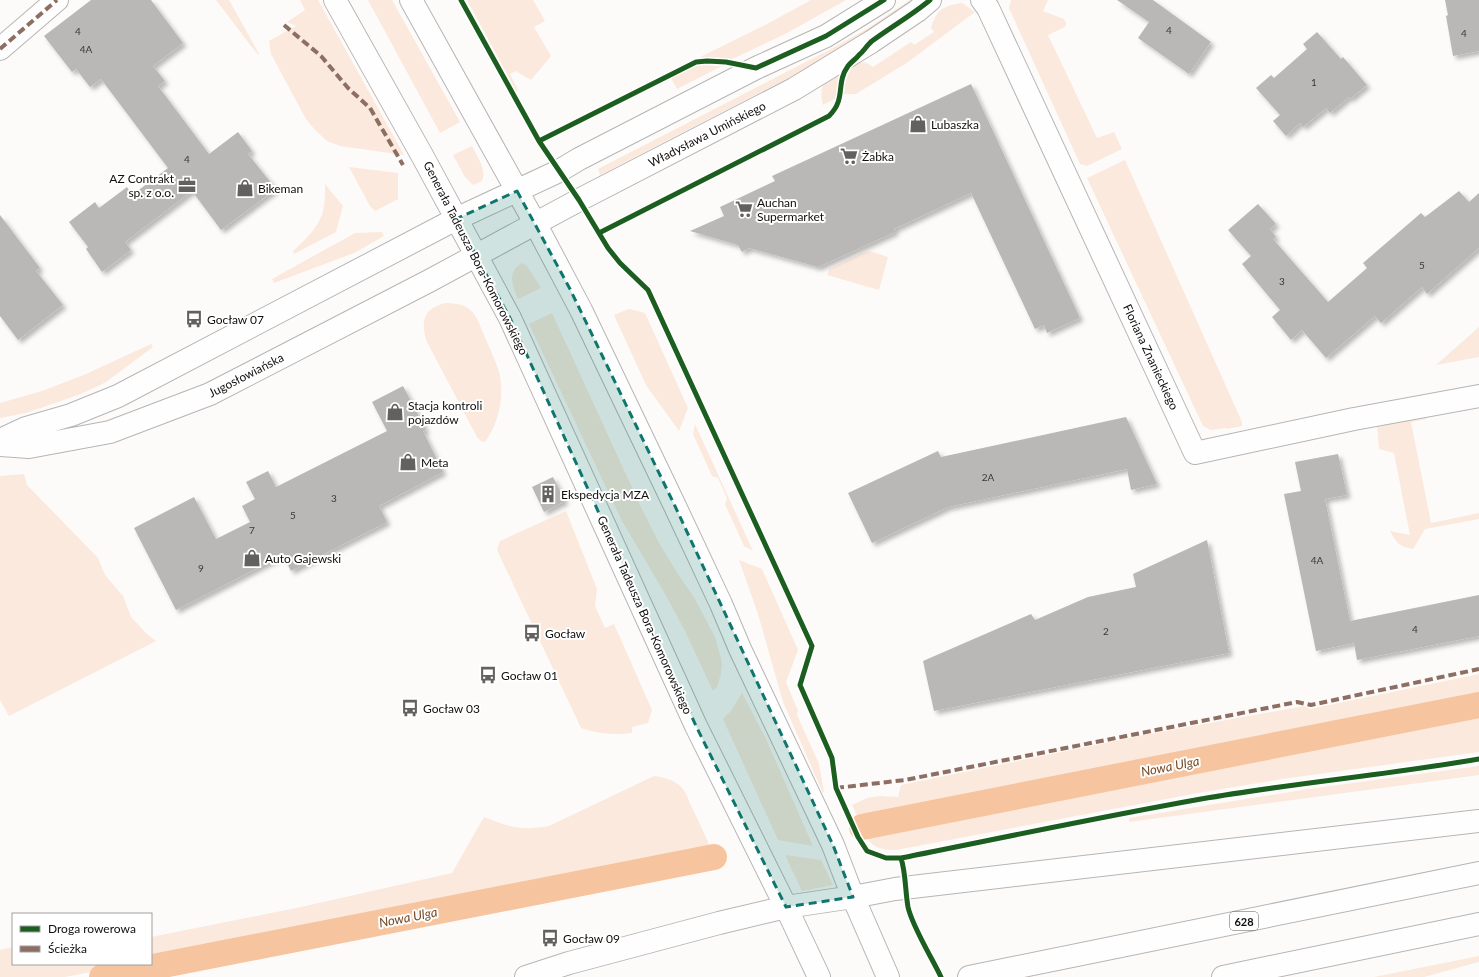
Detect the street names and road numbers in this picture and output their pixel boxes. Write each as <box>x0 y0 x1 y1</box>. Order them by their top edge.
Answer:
street label: Władysława Umińskiego <box>646 98 768 170</box>
street label: Generała Tadeusza Bora-Komorowskiego <box>420 159 532 358</box>
street label: Floriana Znanieckiego <box>1120 302 1182 412</box>
street label: Jugosłowiańska <box>206 350 286 400</box>
street label: Generała Tadeusza Bora-Komorowskiego <box>594 513 696 717</box>
road number: 628 <box>1230 912 1258 930</box>

